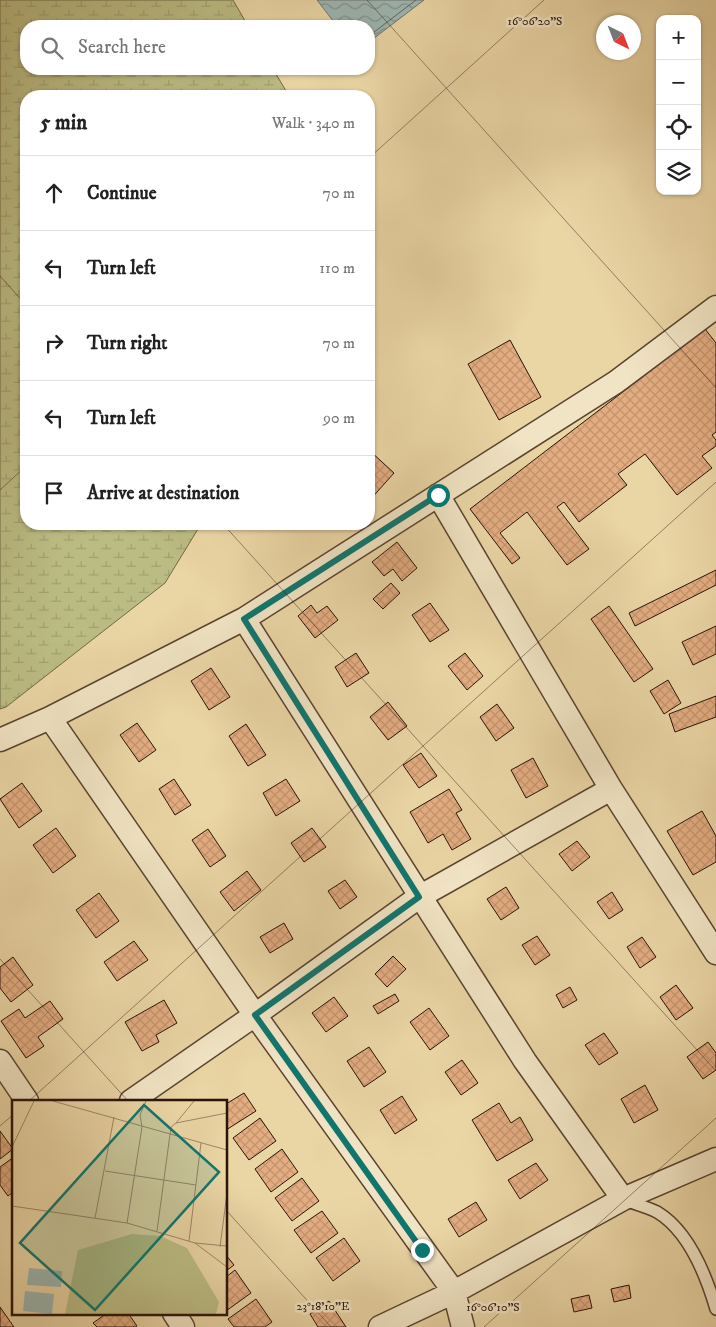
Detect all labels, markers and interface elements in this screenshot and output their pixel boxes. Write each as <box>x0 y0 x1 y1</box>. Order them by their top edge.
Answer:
text: 16°06'20"S <box>508 14 562 29</box>
north arrow <box>596 15 641 60</box>
map controls <box>656 15 701 195</box>
button: + <box>656 15 701 60</box>
search box <box>20 20 375 75</box>
icon: search <box>38 34 66 62</box>
text: Search here <box>78 36 166 59</box>
button: − <box>656 60 701 105</box>
button: locate <box>656 105 701 150</box>
text: 5 min <box>40 110 87 136</box>
text: Walk · 340 m <box>272 113 355 133</box>
button: layers <box>656 150 701 195</box>
icon: ahead <box>40 179 68 207</box>
text: Continue <box>87 182 157 205</box>
text: 70 m <box>323 183 355 203</box>
icon: left <box>40 254 68 282</box>
text: Turn left <box>87 257 156 280</box>
text: 110 m <box>319 258 355 278</box>
icon: right <box>40 329 68 357</box>
text: Turn right <box>87 332 167 355</box>
text: 70 m <box>323 333 355 353</box>
icon: left <box>40 404 68 432</box>
text: Turn left <box>87 407 156 430</box>
text: 90 m <box>323 408 355 428</box>
icon: arrive <box>40 479 68 507</box>
text: Arrive at destination <box>87 482 239 505</box>
route start <box>427 484 450 507</box>
inset map <box>12 1100 228 1314</box>
route end <box>411 1239 434 1262</box>
text: 23°18'10"E <box>297 1299 350 1314</box>
text: 16°06'10"S <box>466 1300 520 1315</box>

